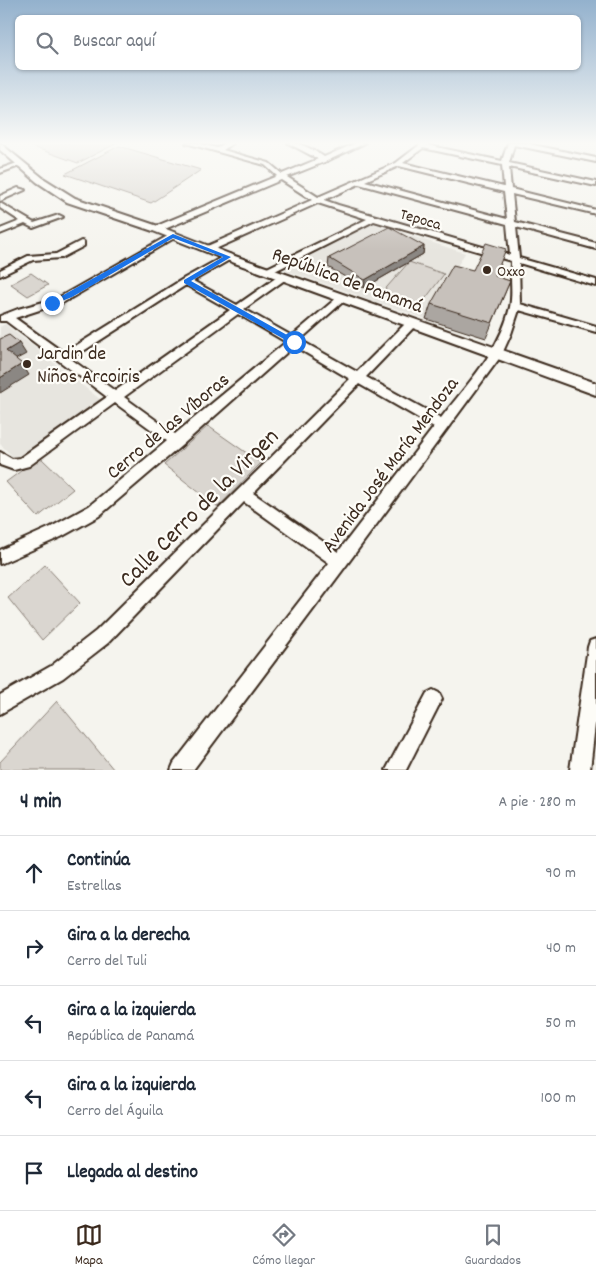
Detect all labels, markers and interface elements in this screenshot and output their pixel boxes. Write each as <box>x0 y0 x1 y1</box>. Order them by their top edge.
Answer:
search box <box>15 15 581 70</box>
icon: search <box>33 29 61 57</box>
text: Buscar aquí <box>73 29 155 56</box>
street label: Tepoca <box>397 204 444 237</box>
street label: República de Panamá <box>267 241 426 322</box>
place label: Oxxo <box>497 261 525 284</box>
marker: Oxxo <box>481 264 493 276</box>
route end <box>41 292 64 315</box>
route start <box>283 331 306 354</box>
place label: Jardin de Niños Arcoiris <box>37 341 140 392</box>
marker: Jardin de Niños Arcoiris <box>21 358 33 370</box>
street label: Cerro de las Víboras <box>101 367 237 487</box>
street label: Avenida José María Mendoza <box>316 372 467 559</box>
street label: Calle Cerro de la Virgen <box>113 422 288 597</box>
text: 4 min <box>20 788 62 818</box>
text: A pie · 280 m <box>498 791 576 814</box>
text: Continúa <box>67 848 130 875</box>
icon: ahead <box>20 859 48 887</box>
text: 90 m <box>545 862 576 885</box>
text: Estrellas <box>67 875 122 898</box>
text: Gira a la derecha <box>67 923 189 950</box>
icon: right <box>20 934 48 962</box>
text: 40 m <box>546 937 576 960</box>
text: Cerro del Tuli <box>67 950 147 973</box>
text: Gira a la izquierda <box>67 998 195 1025</box>
icon: left <box>20 1009 48 1037</box>
text: 50 m <box>545 1012 576 1035</box>
text: República de Panamá <box>67 1025 194 1048</box>
text: Gira a la izquierda <box>67 1073 195 1100</box>
icon: left <box>20 1084 48 1112</box>
text: 100 m <box>540 1087 576 1110</box>
text: Cerro del Águila <box>67 1100 163 1123</box>
icon: arrive <box>20 1159 48 1187</box>
text: Llegada al destino <box>67 1160 198 1187</box>
tab: Mapa <box>75 1221 103 1271</box>
tab: Cómo llegar <box>252 1221 315 1271</box>
tab: Guardados <box>465 1221 521 1271</box>

